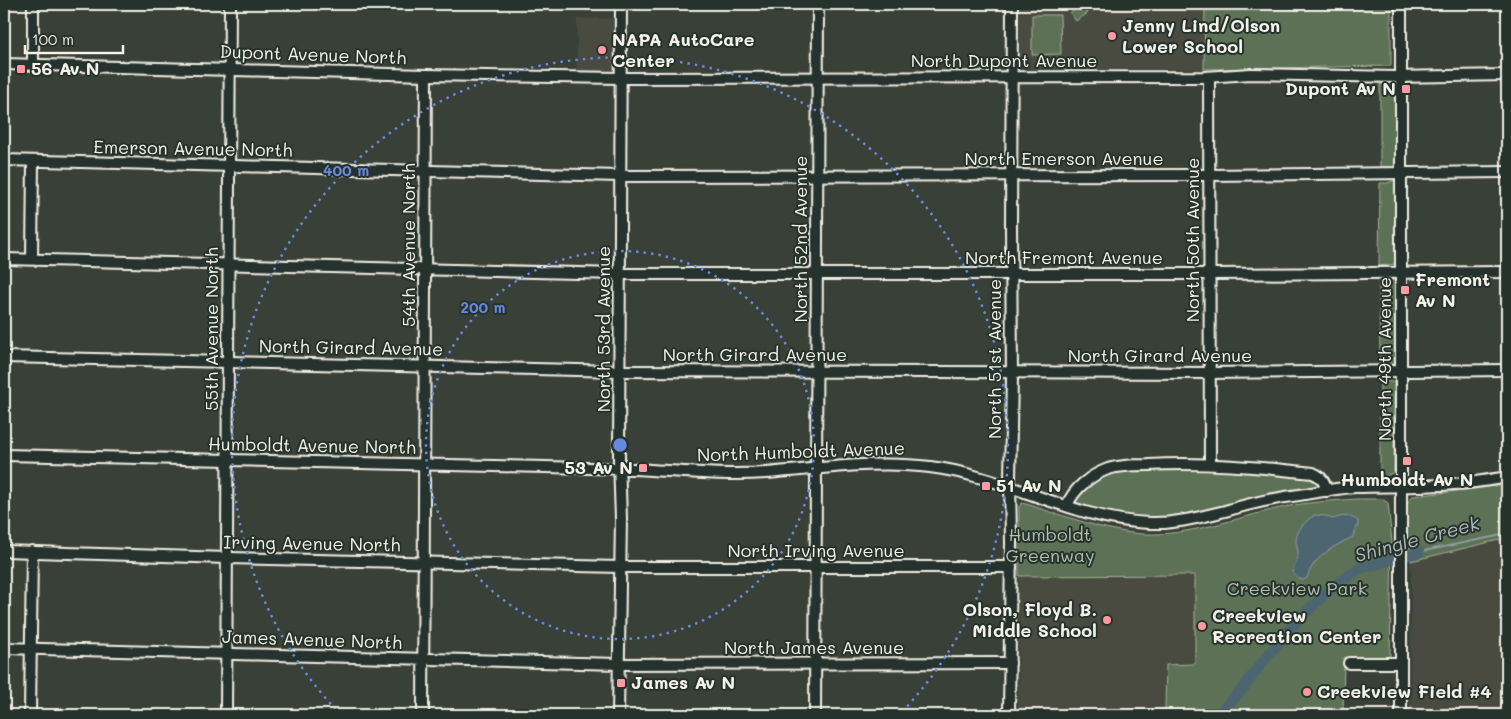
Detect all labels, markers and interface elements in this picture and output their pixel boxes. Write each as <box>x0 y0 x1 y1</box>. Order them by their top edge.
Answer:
place label: Jenny Lind/Olson Lower School <box>1122 13 1280 58</box>
scale bar <box>25 22 122 54</box>
place label: NAPA AutoCare Center <box>612 27 755 72</box>
text: 100 m <box>32 29 74 49</box>
marker: Jenny Lind/Olson Lower School <box>1106 30 1118 42</box>
street label: Dupont Avenue North <box>219 39 407 69</box>
marker: NAPA AutoCare Center <box>596 44 608 56</box>
street label: North Dupont Avenue <box>911 48 1097 72</box>
place label: 56 Av N <box>31 56 100 80</box>
marker: 56 Av N <box>15 63 27 75</box>
place label: Dupont Av N <box>1285 76 1396 100</box>
marker: Dupont Av N <box>1400 83 1412 95</box>
street label: Emerson Avenue North <box>93 134 293 162</box>
street label: North Emerson Avenue <box>964 146 1164 170</box>
street label: North 52nd Avenue <box>788 156 812 322</box>
street label: North 50th Avenue <box>1180 158 1204 322</box>
text: 400 m <box>323 160 369 180</box>
street label: 54th Avenue North <box>396 163 420 327</box>
street label: North Fremont Avenue <box>965 245 1163 269</box>
street label: North 53rd Avenue <box>591 246 615 412</box>
street label: 55th Avenue North <box>199 247 223 411</box>
place label: Fremont Av N <box>1415 267 1490 312</box>
street label: North 49th Avenue <box>1372 277 1396 441</box>
street label: North 51st Avenue <box>982 279 1006 439</box>
marker: Fremont Av N <box>1399 284 1411 296</box>
text: 200 m <box>461 297 506 317</box>
street label: North Girard Avenue <box>259 333 443 361</box>
street label: North Girard Avenue <box>663 342 847 366</box>
street label: North Girard Avenue <box>1068 343 1252 367</box>
street label: Humboldt Avenue North <box>208 431 416 459</box>
street label: North Humboldt Avenue <box>697 435 905 467</box>
centre of rings <box>611 436 629 454</box>
place label: 53 Av N <box>565 455 633 479</box>
marker: Humboldt Av N <box>1401 455 1413 467</box>
marker: 53 Av N <box>637 462 649 474</box>
place label: Humboldt Av N <box>1341 467 1473 491</box>
place label: 51 Av N <box>996 473 1062 497</box>
marker: 51 Av N <box>980 480 992 492</box>
water label: Shingle Creek <box>1352 510 1483 567</box>
park label: Humboldt Greenway <box>1005 522 1095 567</box>
street label: Irving Avenue North <box>223 529 401 557</box>
street label: North Irving Avenue <box>727 538 905 562</box>
park label: Creekview Park <box>1227 576 1367 600</box>
place label: Olson, Floyd B. Middle School <box>963 597 1097 642</box>
place label: Creekview Recreation Center <box>1212 603 1381 648</box>
marker: Olson, Floyd B. Middle School <box>1101 614 1113 626</box>
marker: Creekview Recreation Center <box>1196 620 1208 632</box>
street label: James Avenue North <box>222 624 403 654</box>
street label: North James Avenue <box>724 635 904 659</box>
place label: James Av N <box>631 670 735 694</box>
marker: James Av N <box>615 677 627 689</box>
place label: Creekview Field #4 <box>1317 679 1492 703</box>
marker: Creekview Field #4 <box>1301 686 1313 698</box>

